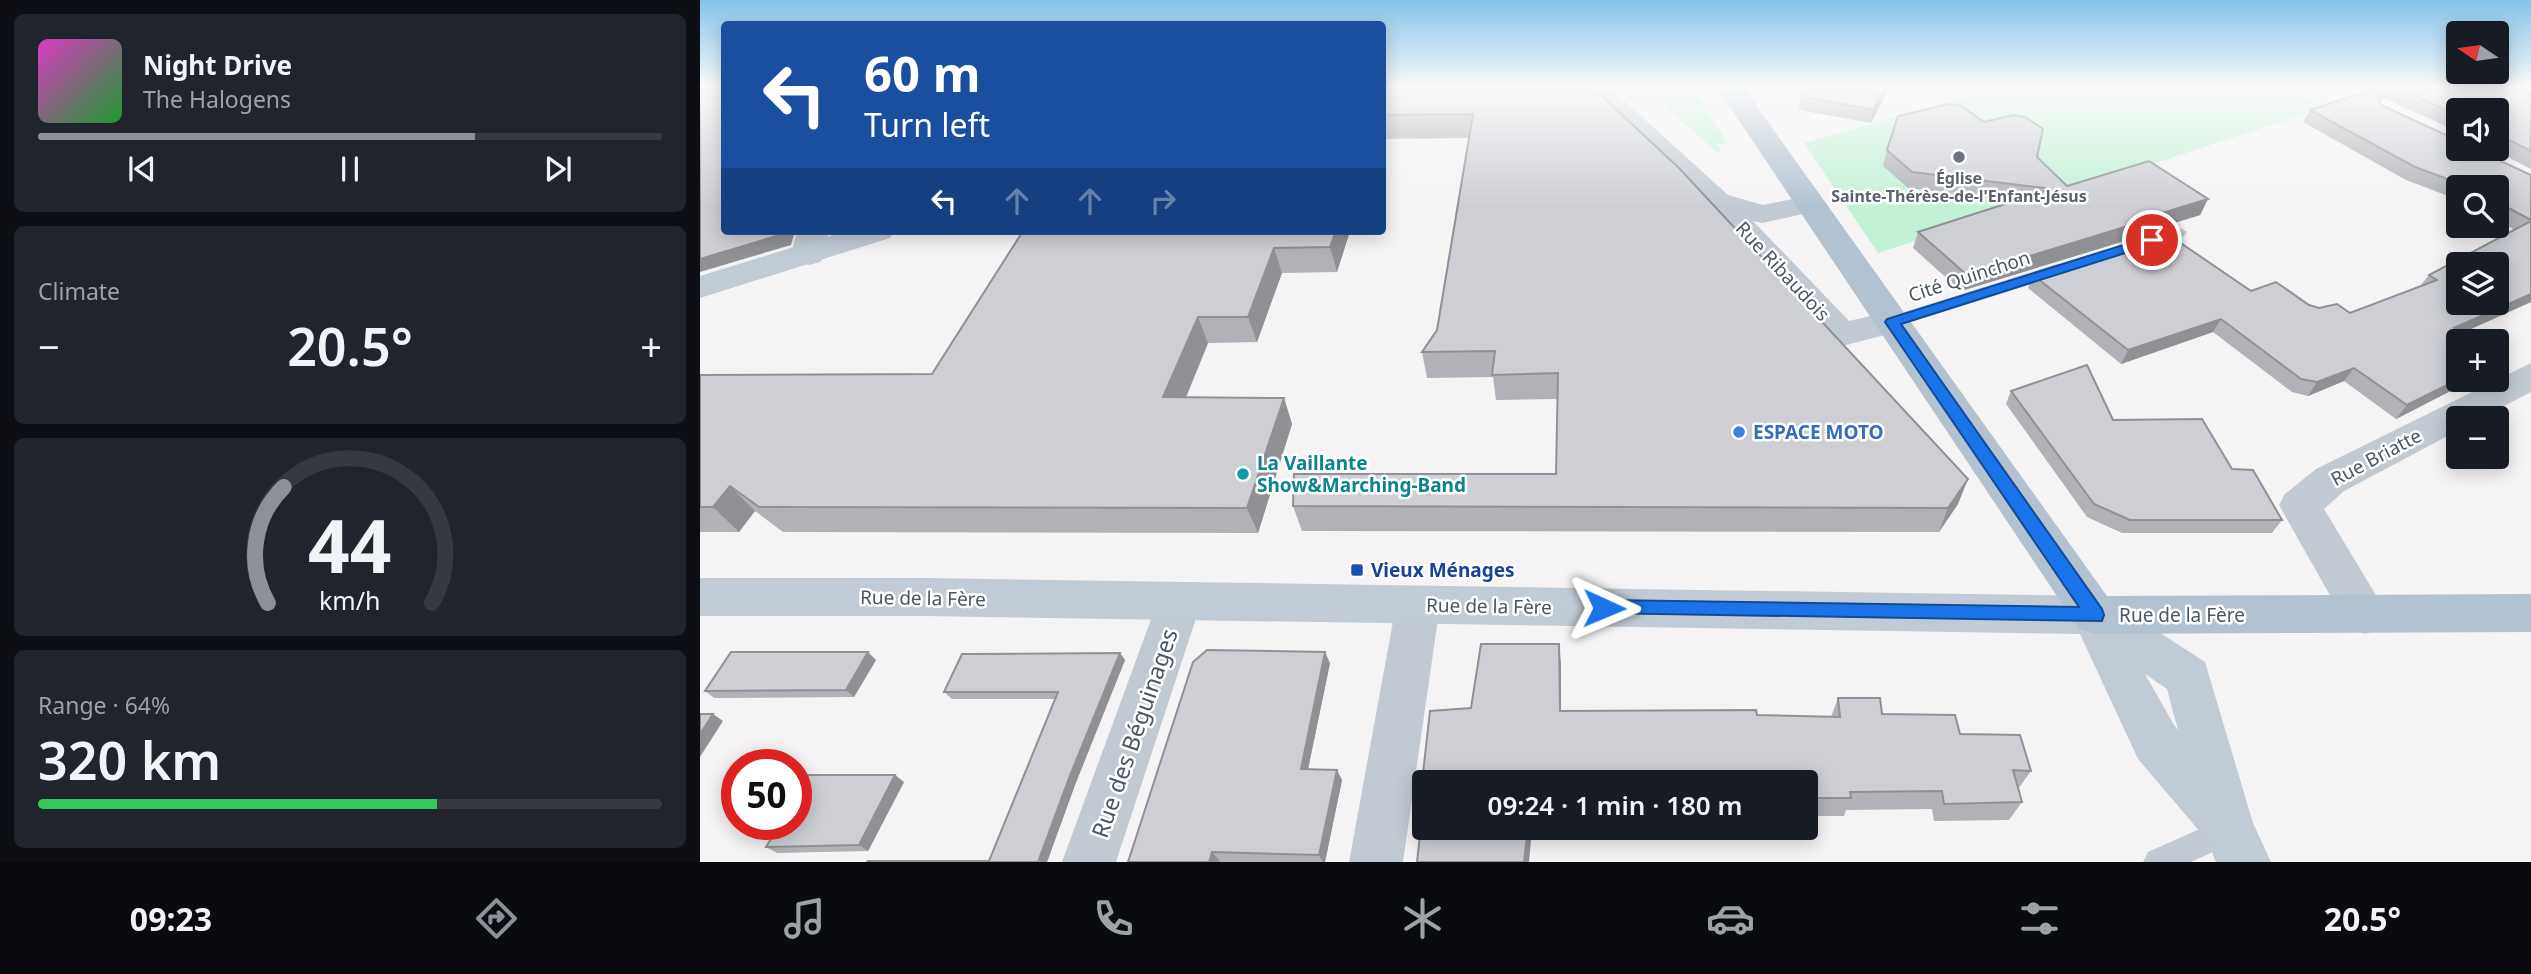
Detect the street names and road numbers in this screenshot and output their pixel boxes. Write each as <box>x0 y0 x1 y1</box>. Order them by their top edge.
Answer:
street label: Rue Ribaudois <box>1730 216 1836 326</box>
street label: Cité Quinchon <box>1905 244 2033 308</box>
street label: Rue Briatte <box>2326 422 2426 492</box>
street label: Rue de la Fère <box>860 584 986 612</box>
street label: Rue de la Fère <box>1426 592 1552 620</box>
street label: Rue de la Fère <box>2119 602 2245 628</box>
street label: Rue des Béguinages <box>1083 624 1185 842</box>

